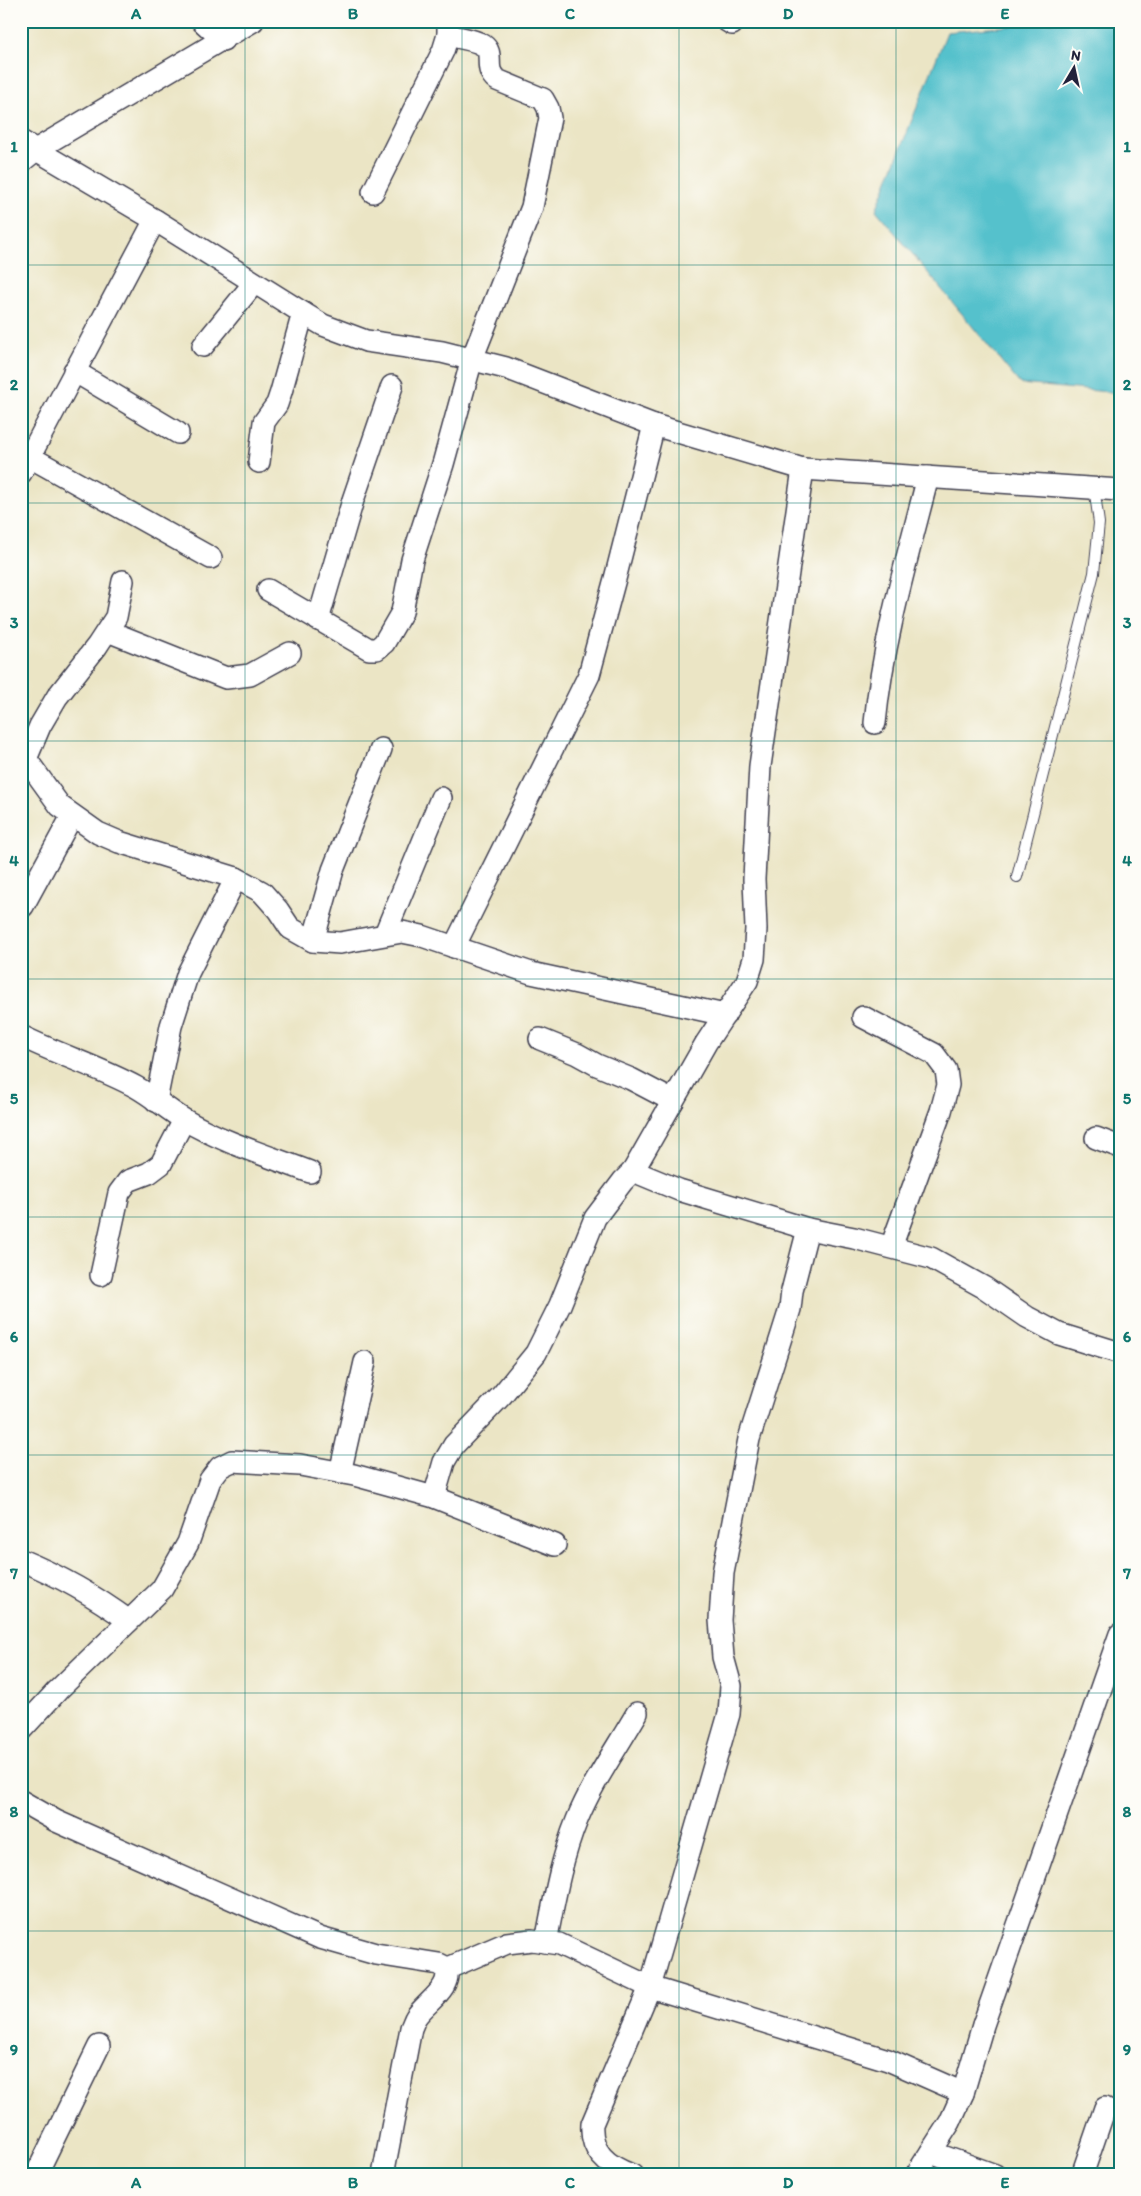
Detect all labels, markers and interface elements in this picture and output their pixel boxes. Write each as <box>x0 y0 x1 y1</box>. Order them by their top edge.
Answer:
text: A <box>130 4 142 23</box>
text: B <box>348 4 359 23</box>
text: C <box>565 4 576 23</box>
text: D <box>783 4 794 23</box>
text: E <box>1001 4 1010 23</box>
north arrow <box>1048 42 1098 92</box>
text: N <box>1070 47 1082 65</box>
text: 1 <box>10 137 18 156</box>
text: 1 <box>1123 137 1131 156</box>
text: 2 <box>10 375 19 394</box>
text: 2 <box>1123 375 1132 394</box>
text: 3 <box>10 613 19 632</box>
text: 3 <box>1123 613 1132 632</box>
text: 4 <box>9 851 19 870</box>
text: 4 <box>1122 851 1132 870</box>
text: 5 <box>10 1089 19 1108</box>
text: 5 <box>1123 1089 1132 1108</box>
text: 6 <box>10 1327 19 1346</box>
text: 6 <box>1123 1327 1132 1346</box>
text: 7 <box>9 1564 18 1583</box>
text: 7 <box>1122 1564 1131 1583</box>
text: 8 <box>10 1802 19 1821</box>
text: 8 <box>1123 1802 1132 1821</box>
text: 9 <box>10 2040 18 2059</box>
text: 9 <box>1123 2040 1131 2059</box>
text: A <box>130 2173 142 2192</box>
text: B <box>348 2173 359 2192</box>
text: C <box>565 2173 576 2192</box>
text: D <box>783 2173 794 2192</box>
text: E <box>1001 2173 1010 2192</box>

